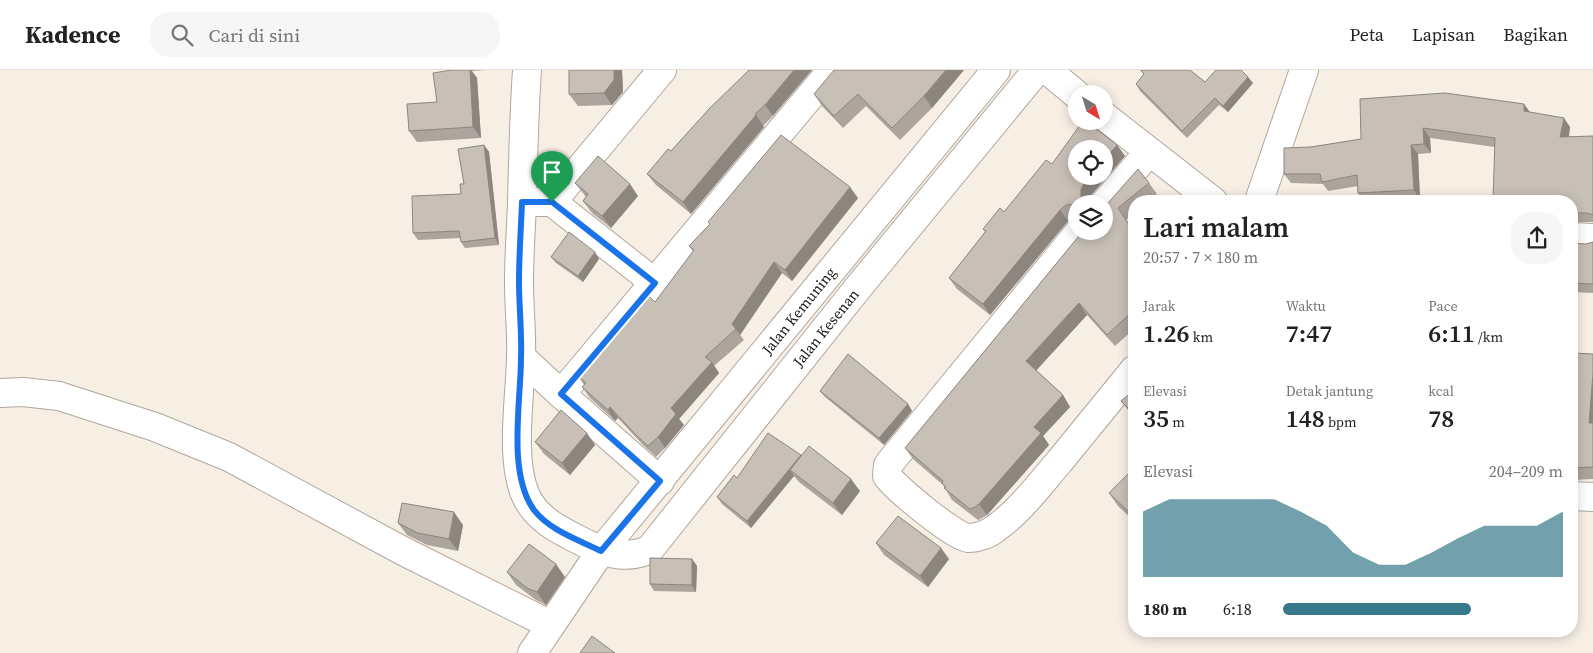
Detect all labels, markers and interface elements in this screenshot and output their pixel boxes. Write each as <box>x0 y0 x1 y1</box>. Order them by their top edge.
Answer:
search box <box>150 12 500 57</box>
text: Kadence <box>25 18 120 51</box>
icon: search <box>168 21 196 49</box>
text: Cari di sini <box>208 22 300 48</box>
text: Peta <box>1350 22 1384 47</box>
text: Lapisan <box>1412 22 1475 47</box>
text: Bagikan <box>1503 22 1568 47</box>
north arrow <box>1068 85 1112 130</box>
map controls <box>1068 85 1113 240</box>
button: locate <box>1068 140 1113 185</box>
pin <box>531 151 573 202</box>
icon: arrive <box>538 158 566 186</box>
button: layers <box>1068 195 1113 240</box>
text: Lari malam <box>1143 208 1289 246</box>
button: share <box>1511 212 1563 264</box>
text: 20:57 · 7 × 180 m <box>1143 246 1258 268</box>
street label: Jalan Kemuning <box>756 262 841 360</box>
street label: Jalan Kesenan <box>787 284 864 372</box>
text: Jarak <box>1143 296 1175 316</box>
text: Waktu <box>1286 296 1326 316</box>
text: Pace <box>1428 296 1458 316</box>
text: 1.26 <box>1143 316 1190 350</box>
text: 7:47 <box>1286 316 1332 350</box>
text: 6:11 <box>1428 316 1475 350</box>
text: km <box>1190 327 1213 347</box>
text: /km <box>1475 327 1503 347</box>
text: Elevasi <box>1143 381 1187 401</box>
text: Detak jantung <box>1286 381 1373 401</box>
text: kcal <box>1428 381 1454 401</box>
text: 35 <box>1143 401 1169 435</box>
text: 148 <box>1286 401 1325 435</box>
text: 78 <box>1428 401 1454 435</box>
text: m <box>1169 412 1185 432</box>
text: bpm <box>1325 412 1357 432</box>
text: Elevasi <box>1143 460 1193 482</box>
text: 204–209 m <box>1489 460 1563 482</box>
text: 180 m <box>1143 598 1187 620</box>
text: 6:18 <box>1223 598 1252 620</box>

